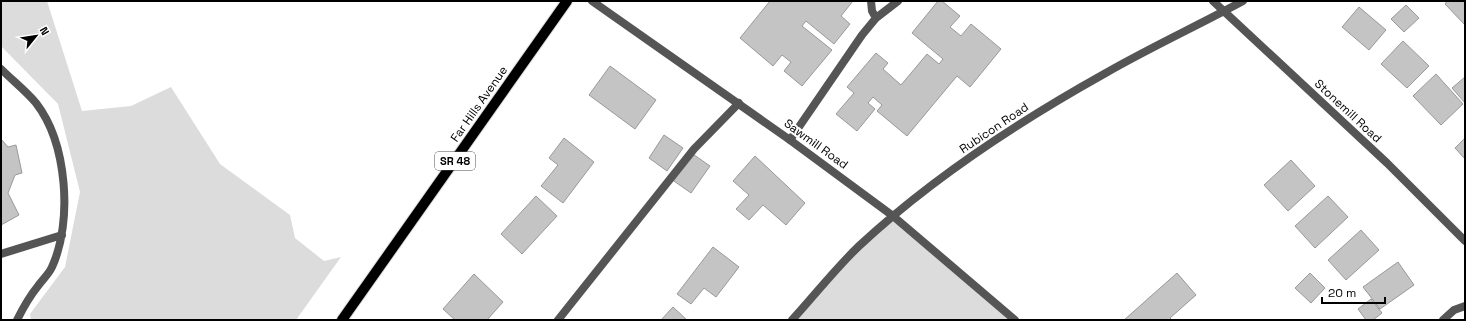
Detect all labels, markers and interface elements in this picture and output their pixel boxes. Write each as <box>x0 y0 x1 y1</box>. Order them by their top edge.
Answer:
north arrow <box>16 16 56 56</box>
text: N <box>37 24 53 38</box>
street label: Far Hills Avenue <box>447 63 511 145</box>
street label: Stonemill Road <box>1311 76 1385 146</box>
street label: Rubicon Road <box>956 99 1032 157</box>
street label: Sawmill Road <box>781 115 851 173</box>
road number: SR 48 <box>435 152 475 170</box>
scale bar <box>1322 279 1385 305</box>
text: 20 m <box>1328 285 1356 301</box>

